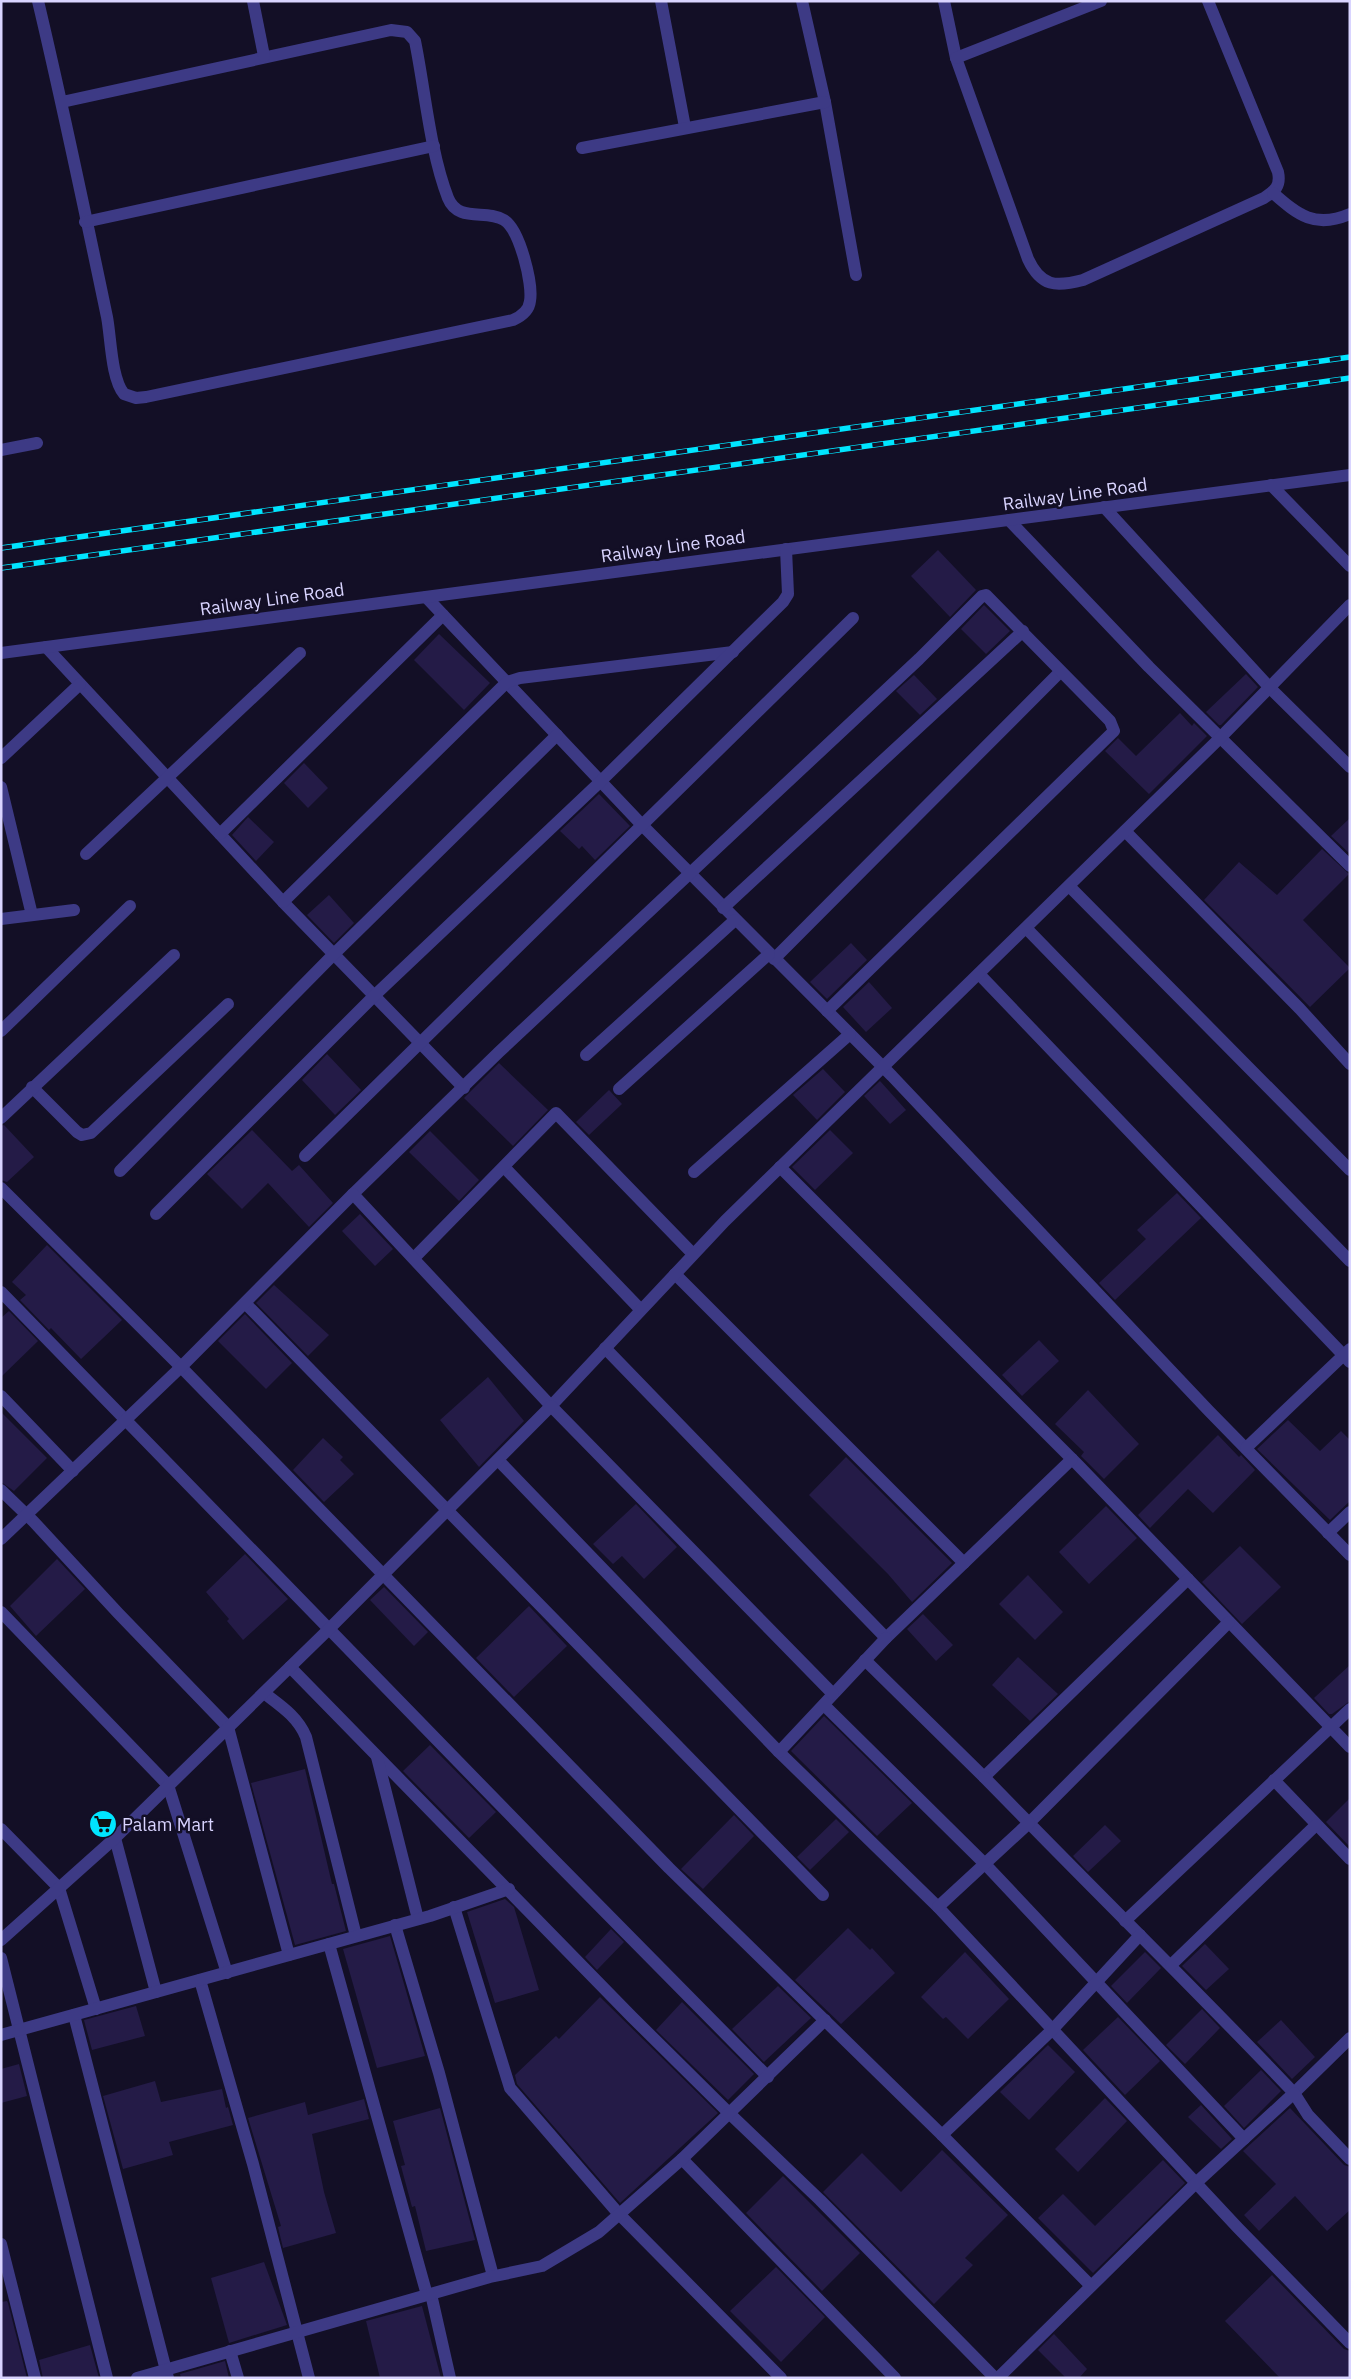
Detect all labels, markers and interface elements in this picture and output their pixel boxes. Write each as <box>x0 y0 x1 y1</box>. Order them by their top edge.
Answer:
street label: Railway Line Road <box>1001 472 1149 516</box>
street label: Railway Line Road <box>599 524 747 568</box>
street label: Railway Line Road <box>198 577 346 621</box>
supermarket icon: Palam Mart <box>88 1809 118 1839</box>
place label: Palam Mart <box>122 1813 214 1836</box>

